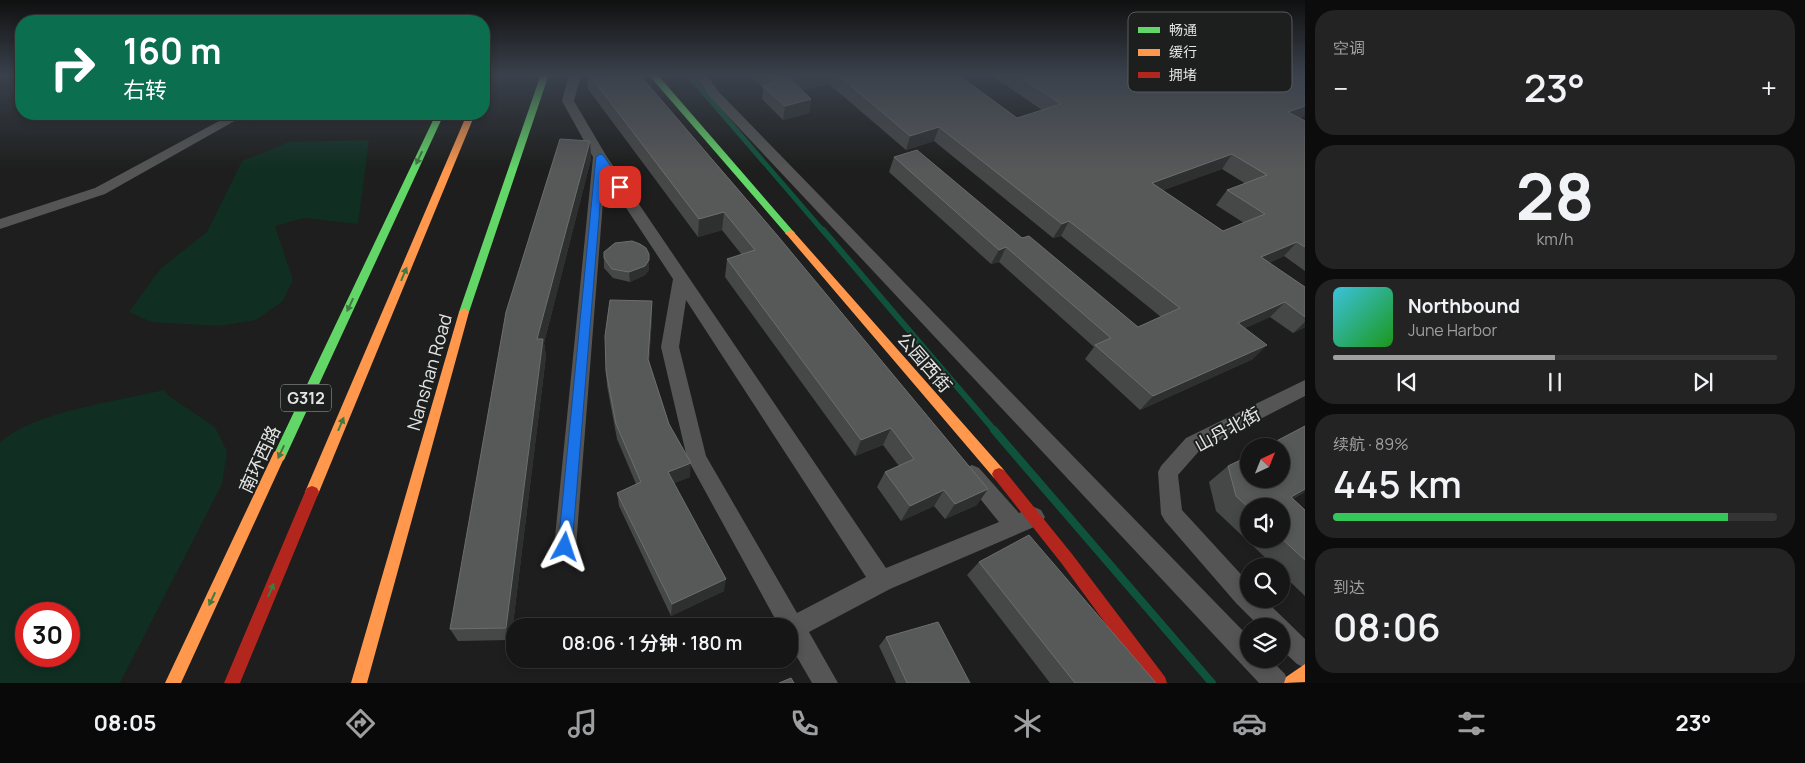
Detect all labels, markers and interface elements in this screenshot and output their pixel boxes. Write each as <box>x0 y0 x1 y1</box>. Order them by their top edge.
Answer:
legend <box>1128 12 1292 92</box>
text: 畅通 <box>1169 20 1197 39</box>
text: 160 m <box>123 27 222 75</box>
icon: right <box>40 35 105 100</box>
text: 空调 <box>1333 37 1365 59</box>
text: 缓行 <box>1169 42 1197 61</box>
text: 23° <box>1524 61 1585 113</box>
text: 拥堵 <box>1169 65 1197 84</box>
text: − <box>1333 69 1348 107</box>
text: + <box>1761 69 1777 107</box>
text: 右转 <box>123 75 167 105</box>
one-way arrow <box>415 151 423 165</box>
text: 28 <box>1516 151 1594 240</box>
pin <box>599 166 641 208</box>
icon: arrive <box>606 173 634 201</box>
text: km/h <box>1536 228 1574 250</box>
one-way arrow <box>400 267 408 281</box>
text: Northbound <box>1408 293 1520 319</box>
one-way arrow <box>346 298 354 312</box>
street label: Nanshan Road <box>401 311 457 433</box>
text: June Harbor <box>1408 319 1497 341</box>
street label: 公园西街 <box>892 327 958 397</box>
icon: previous <box>1393 368 1421 396</box>
icon: pause <box>1541 368 1569 396</box>
icon: next <box>1689 368 1717 396</box>
road number: G312 <box>281 384 331 412</box>
street label: 山丹北街 <box>1190 401 1264 457</box>
one-way arrow <box>337 416 345 431</box>
street label: 南环西路 <box>233 421 285 497</box>
text: 续航 · 89% <box>1333 433 1409 455</box>
north arrow <box>1240 438 1290 488</box>
map controls <box>1240 438 1290 668</box>
one-way arrow <box>277 445 285 459</box>
text: 445 km <box>1333 457 1462 509</box>
button: sound <box>1240 498 1290 548</box>
position arrow <box>538 520 590 572</box>
button: search <box>1240 558 1290 608</box>
text: 到达 <box>1333 576 1365 598</box>
one-way arrow <box>268 583 276 597</box>
one-way arrow <box>208 592 216 606</box>
text: 08:06 <box>1333 600 1441 652</box>
speed limit sign: 30 <box>15 602 80 667</box>
button: layers <box>1240 618 1290 668</box>
text: 08:06 · 1 分钟 · 180 m <box>562 630 742 656</box>
icon: directions <box>343 706 378 741</box>
icon: music <box>565 706 600 741</box>
icon: phone <box>787 706 822 741</box>
icon: climate <box>1010 706 1045 741</box>
icon: car <box>1232 706 1267 741</box>
icon: filters <box>1454 706 1489 741</box>
text: 08:05 <box>94 708 156 738</box>
text: 23° <box>1676 708 1711 738</box>

